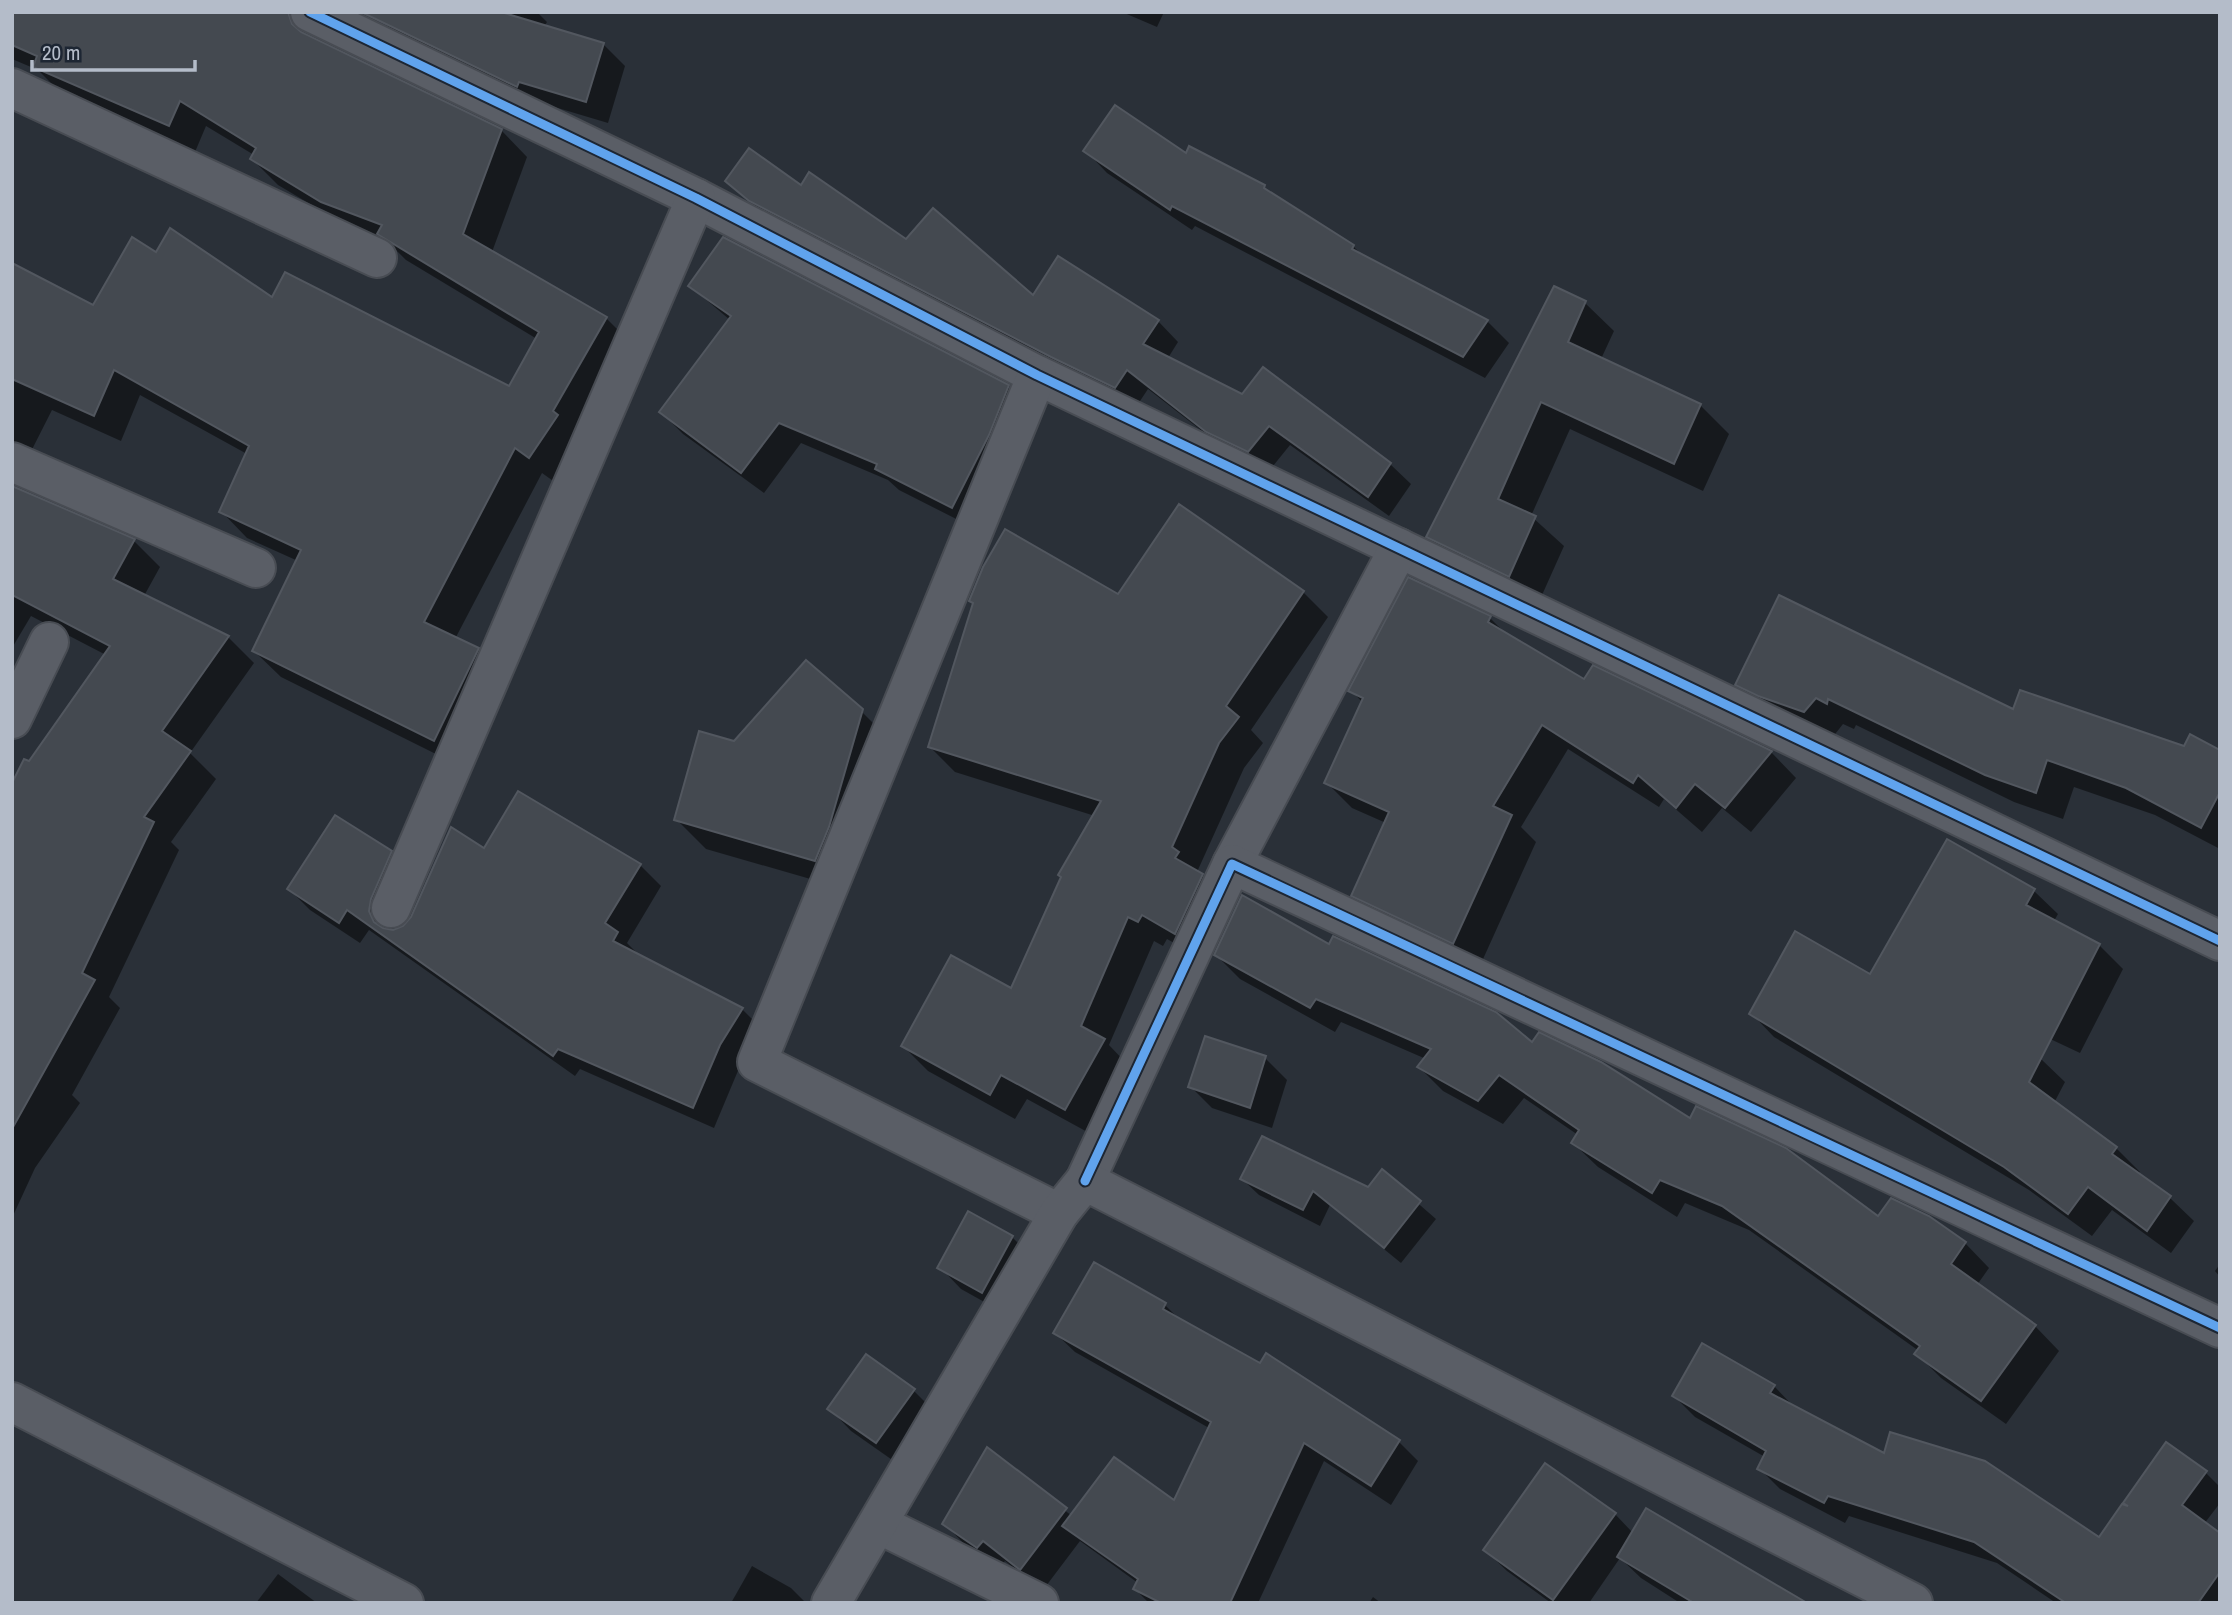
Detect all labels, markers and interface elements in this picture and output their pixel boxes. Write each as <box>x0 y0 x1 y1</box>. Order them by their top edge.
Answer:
scale bar <box>32 28 194 72</box>
text: 20 m <box>42 38 80 67</box>

